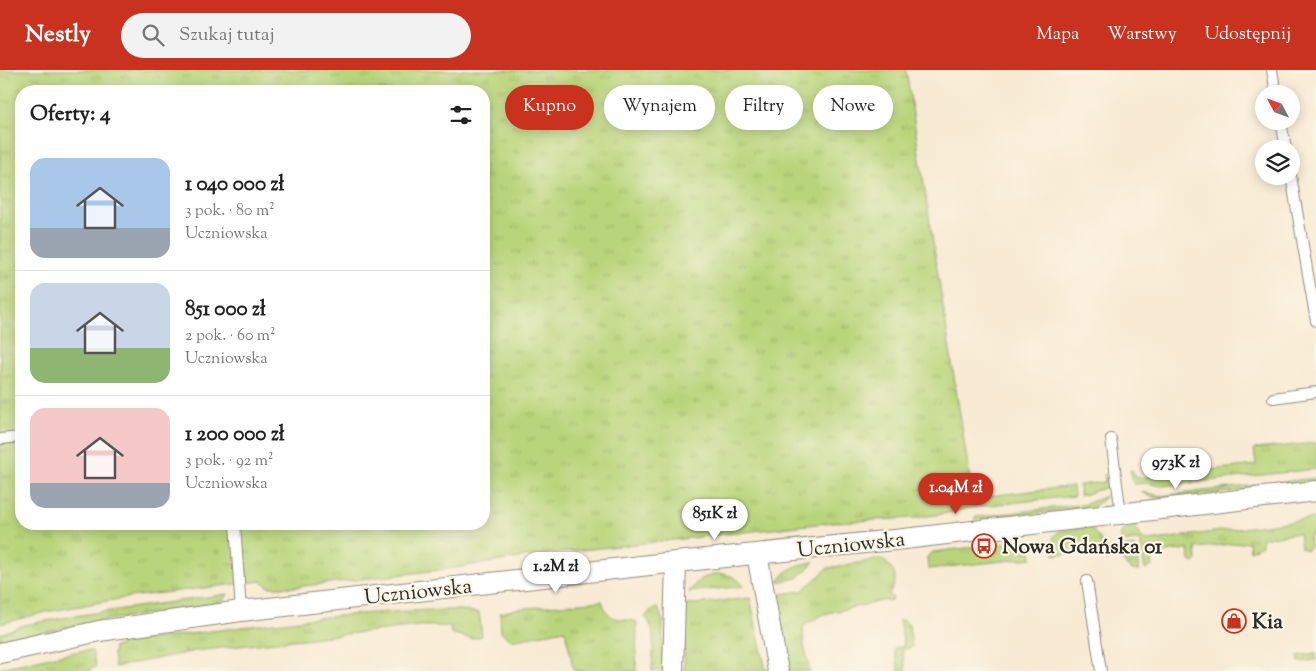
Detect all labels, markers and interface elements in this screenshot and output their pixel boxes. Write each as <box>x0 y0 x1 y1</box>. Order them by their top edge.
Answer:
search box <box>121 13 471 58</box>
text: Nestly <box>25 18 91 52</box>
icon: search <box>139 21 167 49</box>
text: Szukaj tutaj <box>179 22 275 49</box>
text: Mapa <box>1036 22 1079 48</box>
text: Warstwy <box>1107 22 1177 48</box>
text: Udostępnij <box>1205 22 1291 48</box>
chip: Kupno <box>505 85 594 130</box>
chip: Wynajem <box>604 85 715 130</box>
chip: Filtry <box>725 85 803 130</box>
chip: Nowe <box>813 85 893 130</box>
north arrow <box>1255 85 1300 130</box>
map controls <box>1255 85 1300 185</box>
text: Oferty: 4 <box>30 100 111 130</box>
icon: filters <box>447 101 475 129</box>
button: layers <box>1255 140 1300 185</box>
text: 1 040 000 zł <box>185 170 284 200</box>
icon: home <box>70 178 130 238</box>
text: 3 pok. · 80 m² <box>185 200 275 223</box>
text: Uczniowska <box>185 223 268 246</box>
text: 851 000 zł <box>185 295 266 325</box>
icon: home <box>70 303 130 363</box>
text: 2 pok. · 60 m² <box>185 325 276 348</box>
text: Uczniowska <box>185 348 268 371</box>
text: 1 200 000 zł <box>185 420 285 450</box>
icon: home <box>70 428 130 488</box>
pin: 973K zł <box>1130 448 1222 490</box>
text: 3 pok. · 92 m² <box>185 450 273 473</box>
text: 973K zł <box>1152 452 1200 475</box>
pin: 1.04M zł <box>904 472 1008 515</box>
text: Uczniowska <box>185 473 268 496</box>
text: 1.04M zł <box>929 477 983 500</box>
pin: 851K zł <box>669 498 761 541</box>
text: 851K zł <box>693 503 737 526</box>
street label: Uczniowska <box>796 525 907 567</box>
bus stop icon: Nowa Gdańska 01 <box>971 533 997 559</box>
place label: Nowa Gdańska 01 <box>1002 533 1163 563</box>
pin: 1.2M zł <box>510 552 602 594</box>
text: 1.2M zł <box>533 556 579 579</box>
street label: Uczniowska <box>363 572 474 614</box>
shop icon: Kia <box>1221 608 1247 634</box>
place label: Kia <box>1252 608 1283 638</box>

